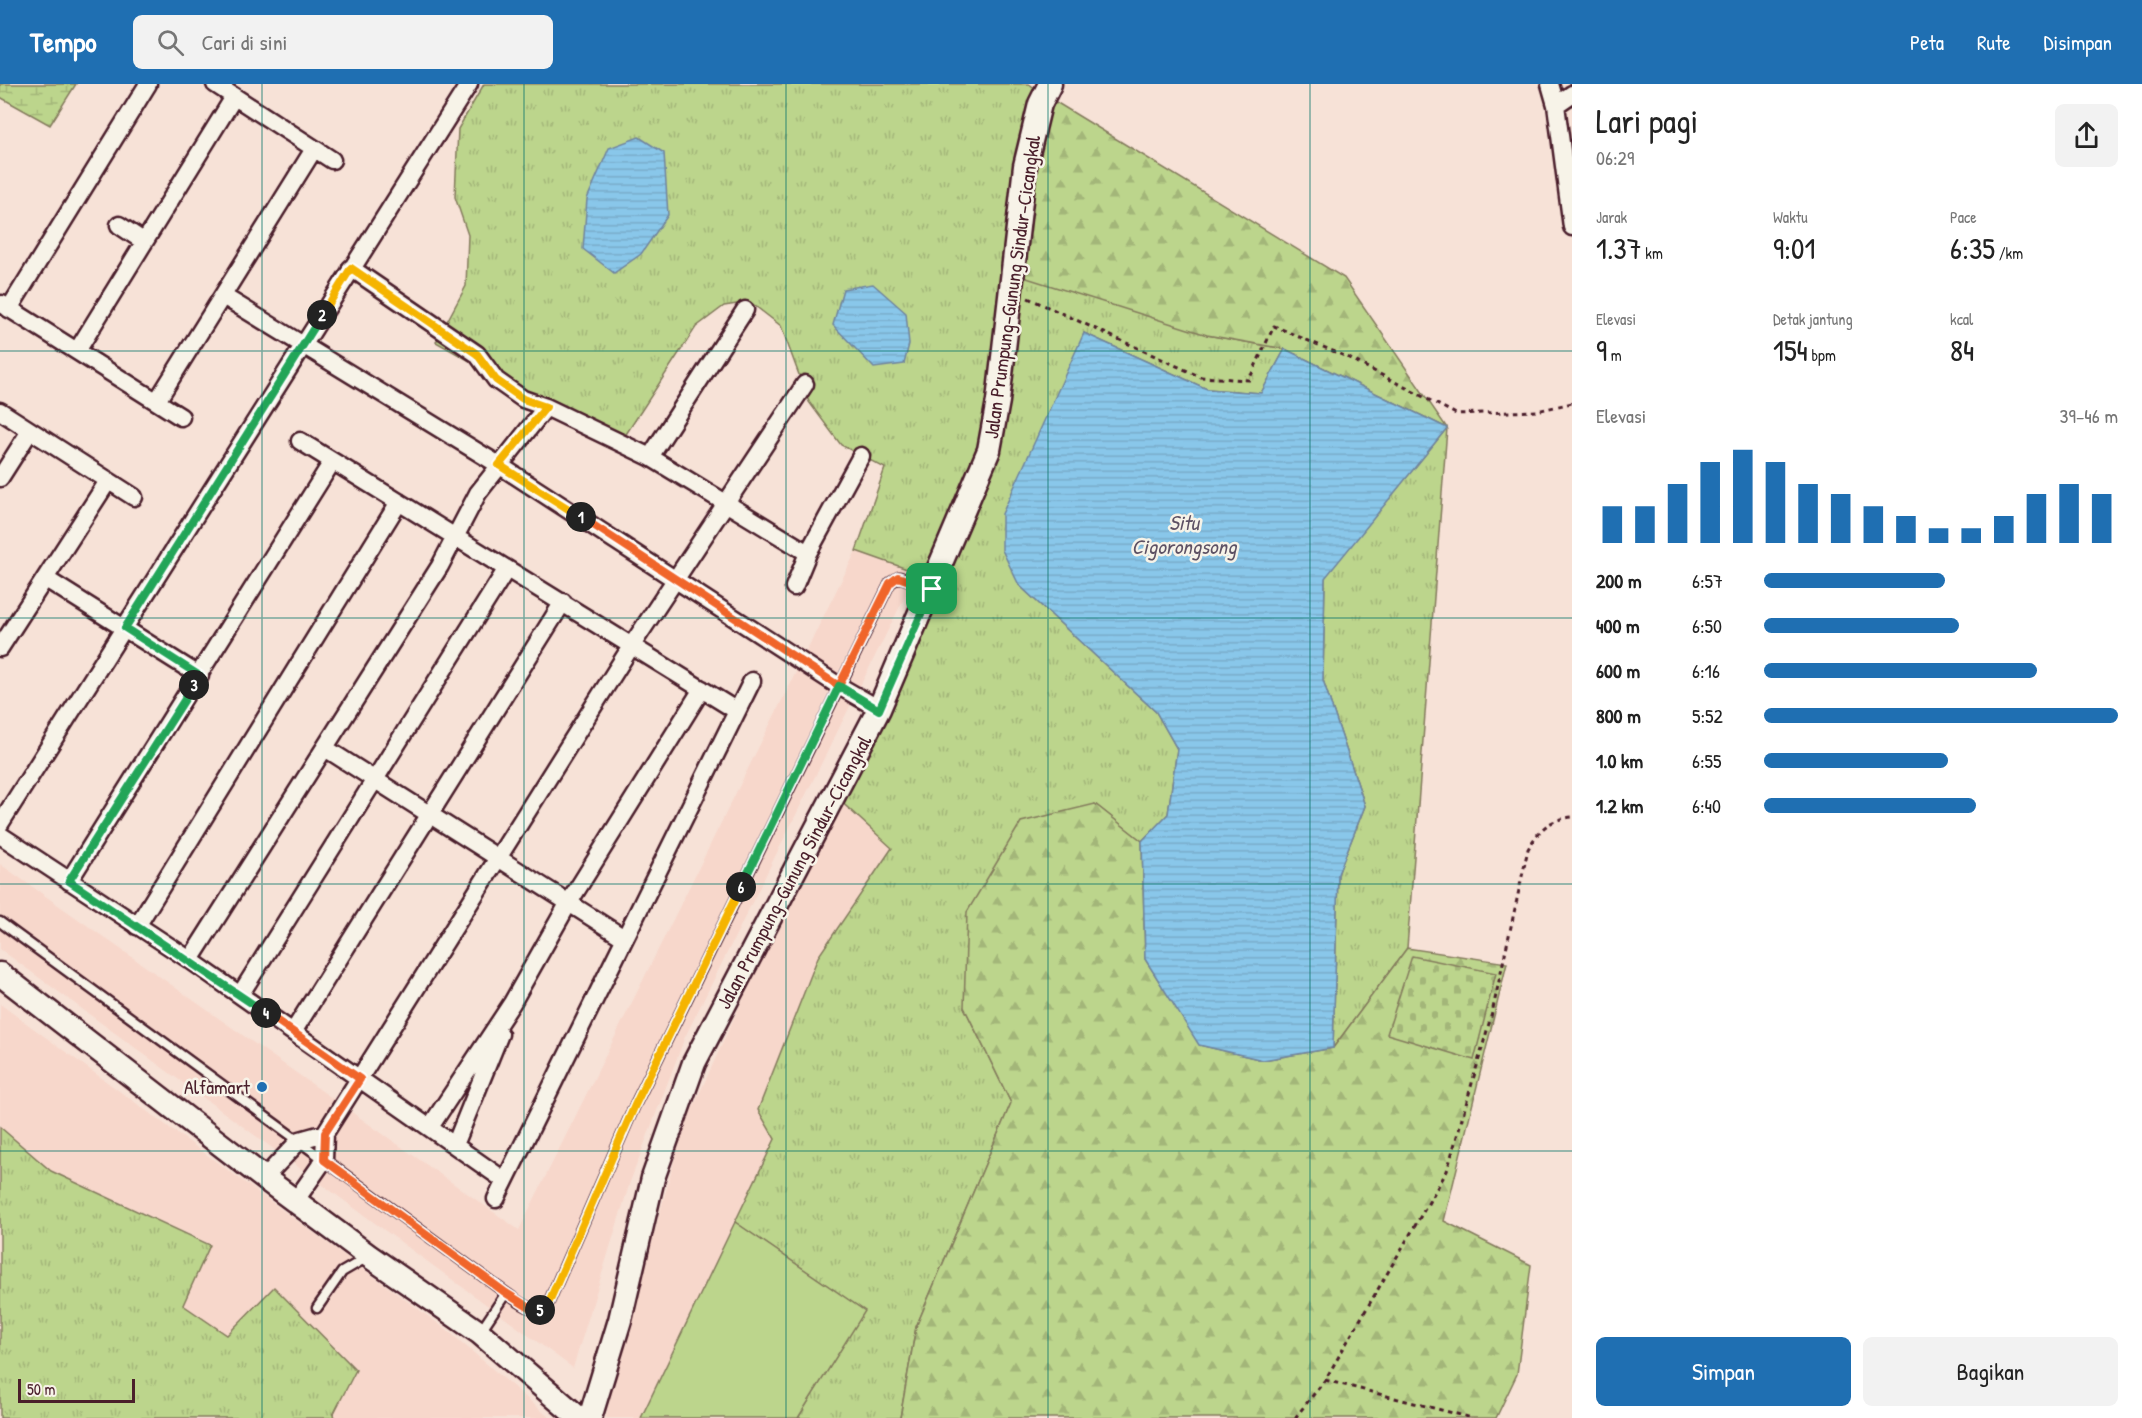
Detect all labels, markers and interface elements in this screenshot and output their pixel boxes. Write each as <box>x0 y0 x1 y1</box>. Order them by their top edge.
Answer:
search box <box>133 15 553 69</box>
text: Tempo <box>30 23 97 61</box>
icon: search <box>154 26 187 59</box>
text: Cari di sini <box>202 27 288 57</box>
text: Peta <box>1910 28 1944 57</box>
text: Rute <box>1977 28 2011 57</box>
text: Disimpan <box>2044 28 2112 57</box>
text: Lari pagi <box>1596 99 1698 143</box>
button: share <box>2055 104 2118 167</box>
street label: Jalan Prumpung–Gunung Sindur–Cicangkal <box>977 133 1046 440</box>
text: 06:29 <box>1596 144 1634 171</box>
text: Jarak <box>1596 206 1627 228</box>
text: Waktu <box>1773 206 1808 228</box>
text: Pace <box>1950 206 1977 228</box>
text: 1.37 <box>1596 228 1642 268</box>
text: 9:01 <box>1773 228 1815 268</box>
text: 6:35 <box>1950 228 1995 268</box>
text: km <box>1642 242 1663 264</box>
text: /km <box>1995 242 2023 264</box>
pin: 2 <box>307 300 337 330</box>
text: 2 <box>318 304 326 326</box>
text: Elevasi <box>1596 308 1636 330</box>
text: Detak jantung <box>1773 308 1853 330</box>
text: kcal <box>1950 308 1973 330</box>
text: 9 <box>1596 330 1607 370</box>
text: 154 <box>1773 330 1808 370</box>
text: 84 <box>1950 330 1974 370</box>
text: m <box>1607 344 1622 366</box>
text: bpm <box>1808 344 1836 366</box>
text: Elevasi <box>1596 402 1646 429</box>
text: 39–46 m <box>2060 402 2118 429</box>
pin: 1 <box>566 502 596 532</box>
text: 1 <box>578 506 584 528</box>
water label: Situ Cigorongsong <box>1132 508 1238 561</box>
pin <box>906 563 957 614</box>
text: 200 m <box>1596 567 1641 594</box>
text: 6:57 <box>1692 567 1723 594</box>
icon: arrive <box>915 572 948 605</box>
text: 400 m <box>1596 612 1640 639</box>
text: 6:50 <box>1692 612 1722 639</box>
text: 600 m <box>1596 657 1640 684</box>
text: 6:16 <box>1692 657 1720 684</box>
pin: 3 <box>179 670 209 700</box>
text: 3 <box>190 674 198 696</box>
text: 800 m <box>1596 702 1641 729</box>
text: 5:52 <box>1692 702 1723 729</box>
street label: Jalan Prumpung–Gunung Sindur–Cicangkal <box>710 730 878 1013</box>
text: 1.0 km <box>1596 747 1643 774</box>
text: 6:55 <box>1692 747 1722 774</box>
text: 1.2 km <box>1596 792 1643 819</box>
text: 6:40 <box>1692 792 1721 819</box>
pin: 6 <box>726 872 756 902</box>
text: 6 <box>738 876 744 898</box>
pin: 4 <box>251 998 281 1028</box>
text: 4 <box>263 1002 269 1024</box>
place label: Alfamart <box>184 1073 251 1100</box>
marker: Alfamart <box>255 1080 269 1094</box>
pin: 5 <box>525 1295 555 1325</box>
text: 5 <box>537 1299 543 1321</box>
button: Simpan <box>1596 1337 1851 1406</box>
button: Bagikan <box>1863 1337 2118 1406</box>
scale bar <box>18 1376 135 1404</box>
text: 50 m <box>27 1378 56 1400</box>

